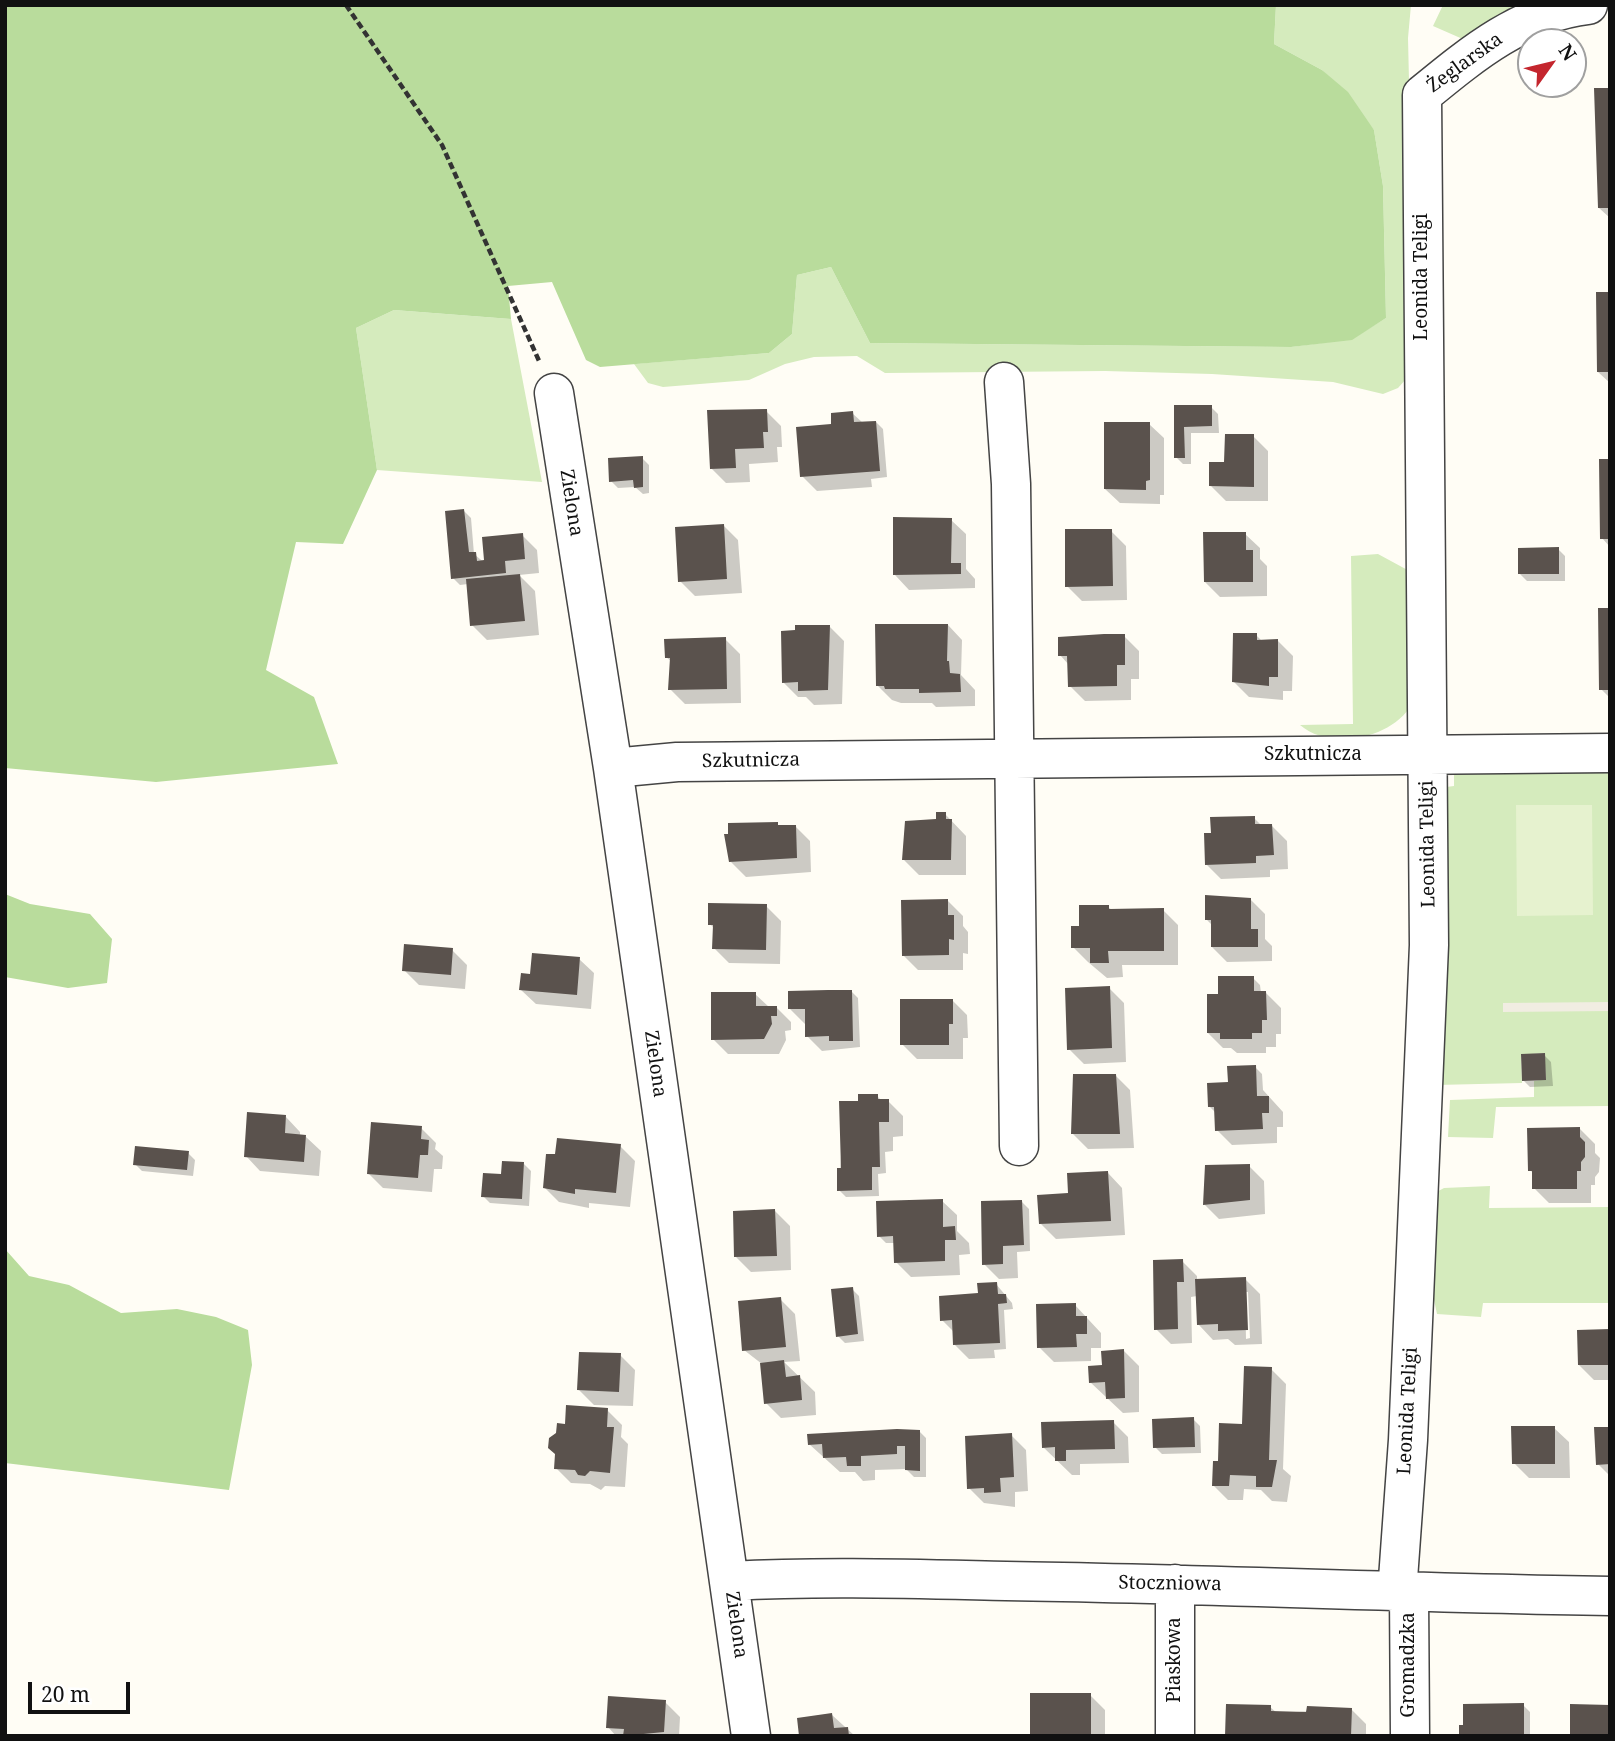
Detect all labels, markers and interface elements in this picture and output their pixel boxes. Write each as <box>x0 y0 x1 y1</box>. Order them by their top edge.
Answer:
street label: Żeglarska <box>1423 28 1507 98</box>
north arrow <box>1517 28 1587 98</box>
text: N <box>1553 39 1583 66</box>
street label: Leonida Teligi <box>1411 213 1433 341</box>
street label: Zielona <box>554 468 588 538</box>
street label: Szkutnicza <box>1264 744 1362 766</box>
street label: Szkutnicza <box>702 749 800 773</box>
street label: Leonida Teligi <box>1415 780 1441 908</box>
street label: Zielona <box>639 1029 671 1099</box>
street label: Leonida Teligi <box>1393 1347 1423 1475</box>
street label: Stoczniowa <box>1118 1572 1222 1596</box>
street label: Zielona <box>720 1590 752 1660</box>
street label: Gromadzka <box>1398 1612 1420 1718</box>
street label: Piaskowa <box>1164 1617 1186 1703</box>
scale bar <box>32 1668 133 1712</box>
text: 20 m <box>41 1680 90 1708</box>

